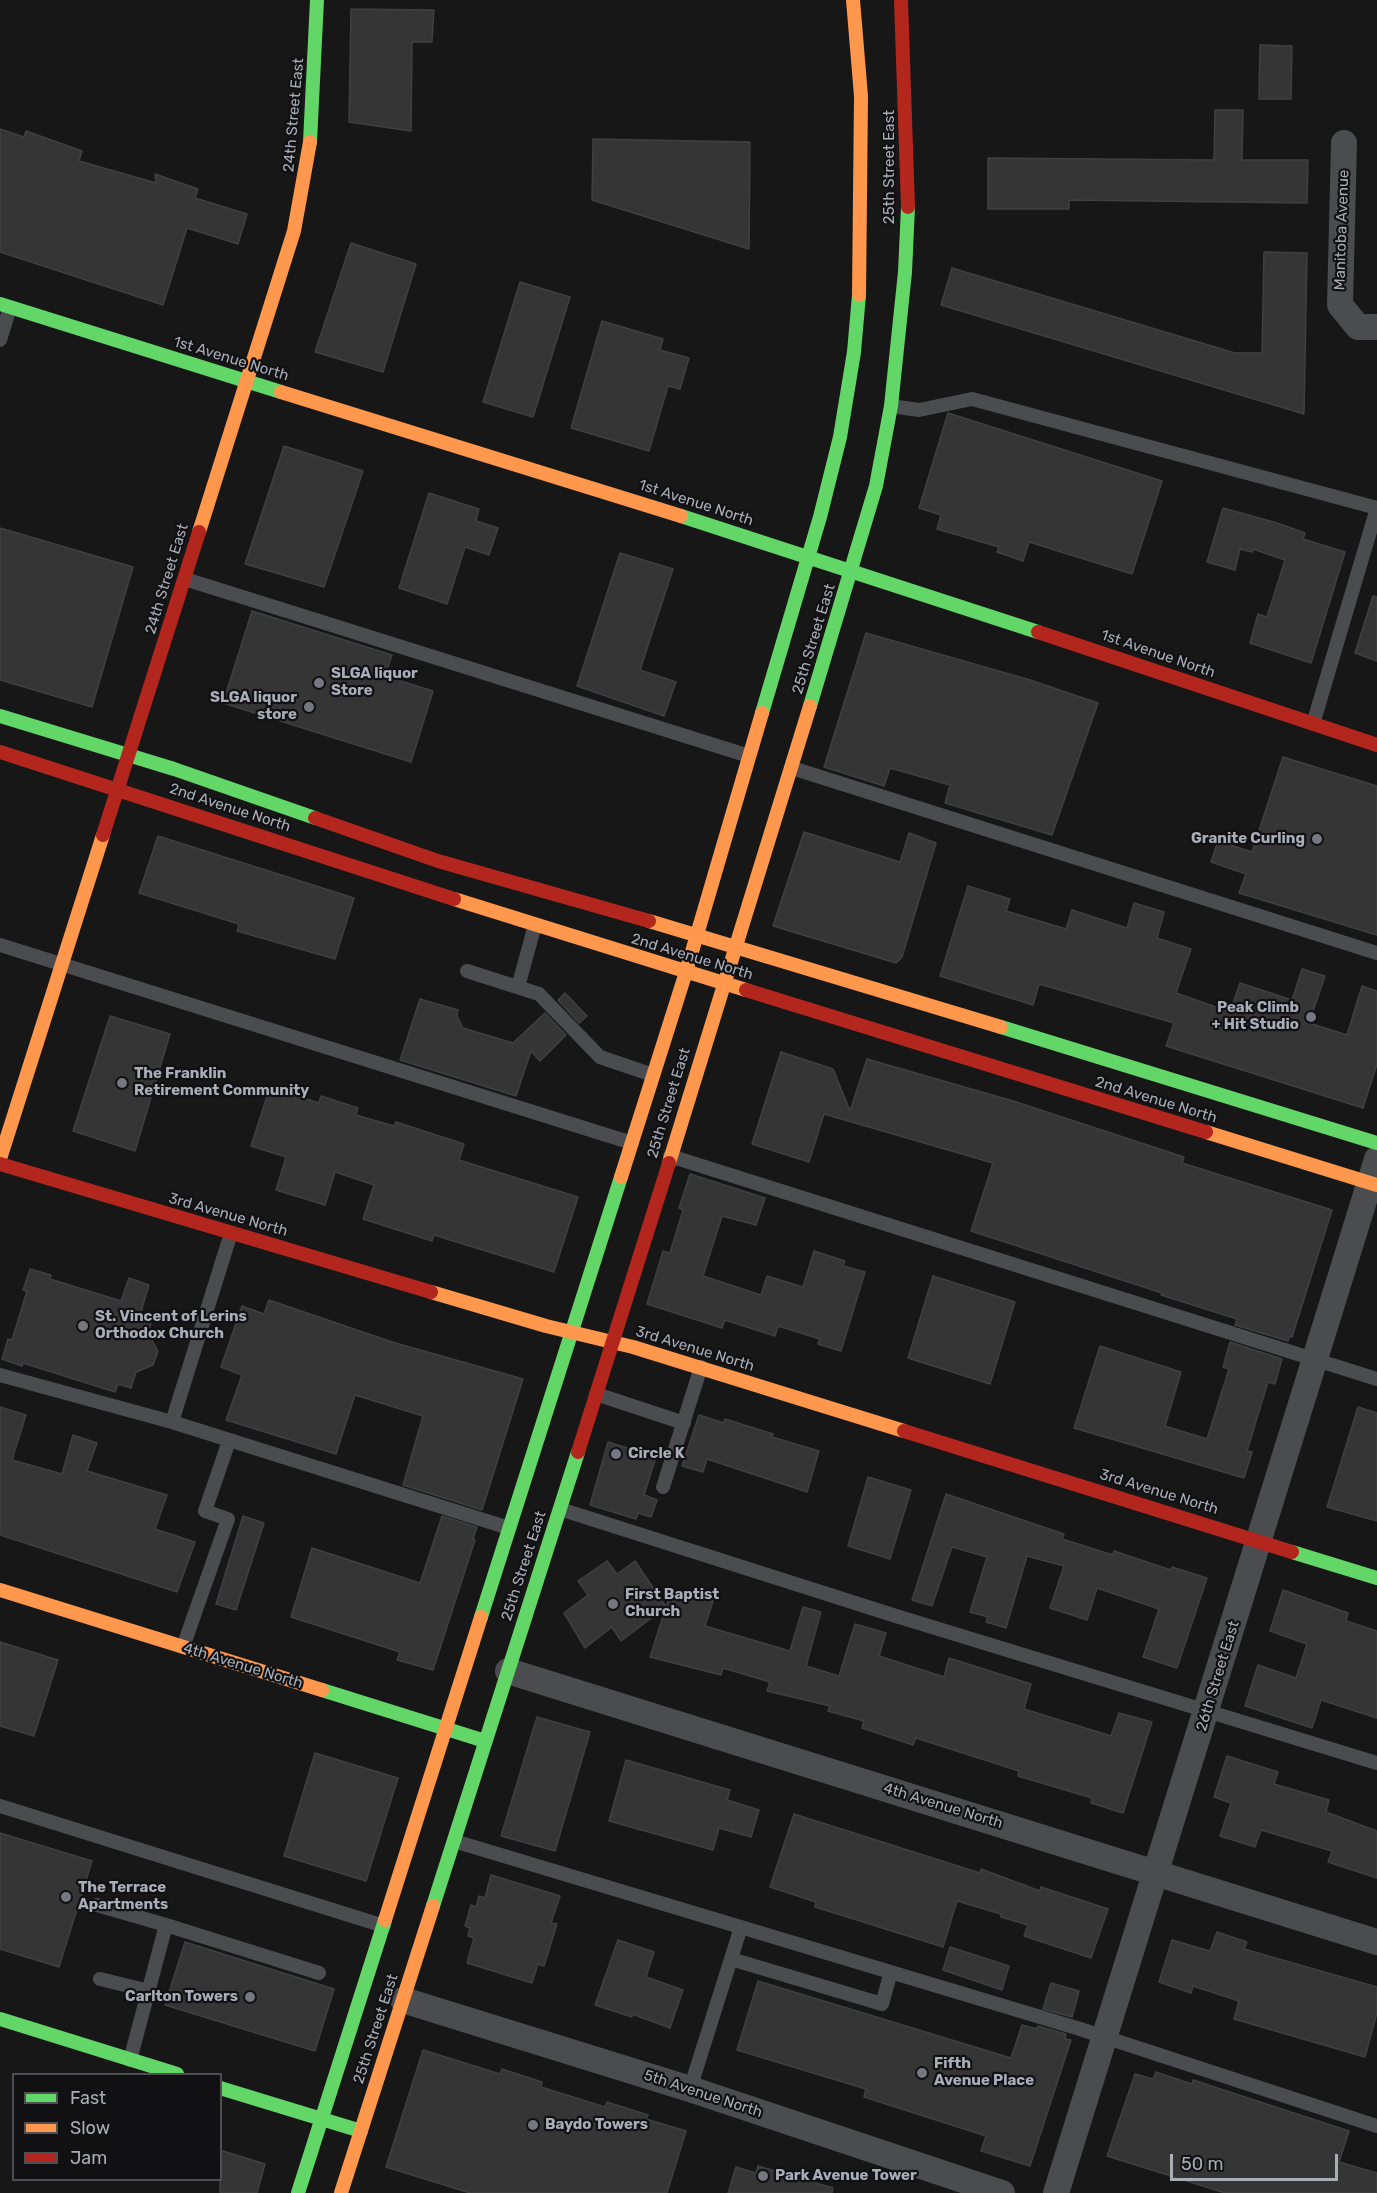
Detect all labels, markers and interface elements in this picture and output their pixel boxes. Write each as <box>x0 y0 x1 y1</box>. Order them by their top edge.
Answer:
street label: 24th Street East <box>280 57 308 173</box>
street label: 25th Street East <box>881 110 899 224</box>
street label: Manitoba Avenue <box>1331 169 1353 291</box>
street label: 1st Avenue North <box>171 333 291 385</box>
street label: 1st Avenue North <box>636 476 756 530</box>
street label: 24th Street East <box>142 522 192 636</box>
street label: 25th Street East <box>789 582 839 696</box>
street label: 1st Avenue North <box>1099 626 1217 682</box>
place label: SLGA liquor Store <box>331 665 418 700</box>
marker: SLGA liquor Store <box>312 676 326 690</box>
place label: SLGA liquor store <box>210 689 297 724</box>
marker: SLGA liquor store <box>302 700 316 714</box>
street label: 2nd Avenue North <box>167 780 293 836</box>
place label: Granite Curling <box>1191 830 1305 848</box>
marker: Granite Curling <box>1310 832 1324 846</box>
street label: 2nd Avenue North <box>629 930 755 984</box>
place label: Peak Climb + Hit Studio <box>1212 999 1299 1034</box>
marker: Peak Climb + Hit Studio <box>1304 1010 1318 1024</box>
street label: 25th Street East <box>644 1046 694 1160</box>
place label: The Franklin Retirement Community <box>134 1065 309 1100</box>
street label: 2nd Avenue North <box>1093 1073 1219 1127</box>
marker: The Franklin Retirement Community <box>115 1076 129 1090</box>
street label: 3rd Avenue North <box>166 1189 290 1241</box>
place label: St. Vincent of Lerins Orthodox Church <box>95 1308 247 1343</box>
marker: St. Vincent of Lerins Orthodox Church <box>76 1319 90 1333</box>
street label: 3rd Avenue North <box>634 1322 756 1376</box>
place label: Circle K <box>628 1445 685 1463</box>
marker: Circle K <box>609 1447 623 1461</box>
street label: 3rd Avenue North <box>1098 1465 1220 1519</box>
street label: 25th Street East <box>498 1509 550 1623</box>
place label: First Baptist Church <box>625 1586 719 1621</box>
marker: First Baptist Church <box>606 1597 620 1611</box>
street label: 26th Street East <box>1193 1619 1243 1733</box>
street label: 4th Avenue North <box>181 1639 305 1693</box>
street label: 4th Avenue North <box>881 1779 1005 1833</box>
place label: The Terrace Apartments <box>78 1879 168 1914</box>
marker: The Terrace Apartments <box>59 1890 73 1904</box>
street label: 25th Street East <box>350 1972 402 2086</box>
place label: Carlton Towers <box>125 1988 238 2006</box>
marker: Carlton Towers <box>243 1990 257 2004</box>
place label: Fifth Avenue Place <box>934 2055 1034 2090</box>
street label: 5th Avenue North <box>641 2066 765 2122</box>
marker: Fifth Avenue Place <box>915 2066 929 2080</box>
legend <box>12 2073 222 2181</box>
text: Fast <box>70 2087 106 2109</box>
place label: Baydo Towers <box>545 2116 648 2134</box>
text: Slow <box>70 2117 110 2139</box>
marker: Baydo Towers <box>526 2118 540 2132</box>
scale bar <box>1173 2142 1341 2180</box>
text: Jam <box>70 2147 107 2169</box>
text: 50 m <box>1181 2153 1224 2175</box>
place label: Park Avenue Tower <box>775 2167 917 2185</box>
marker: Park Avenue Tower <box>756 2169 770 2183</box>

